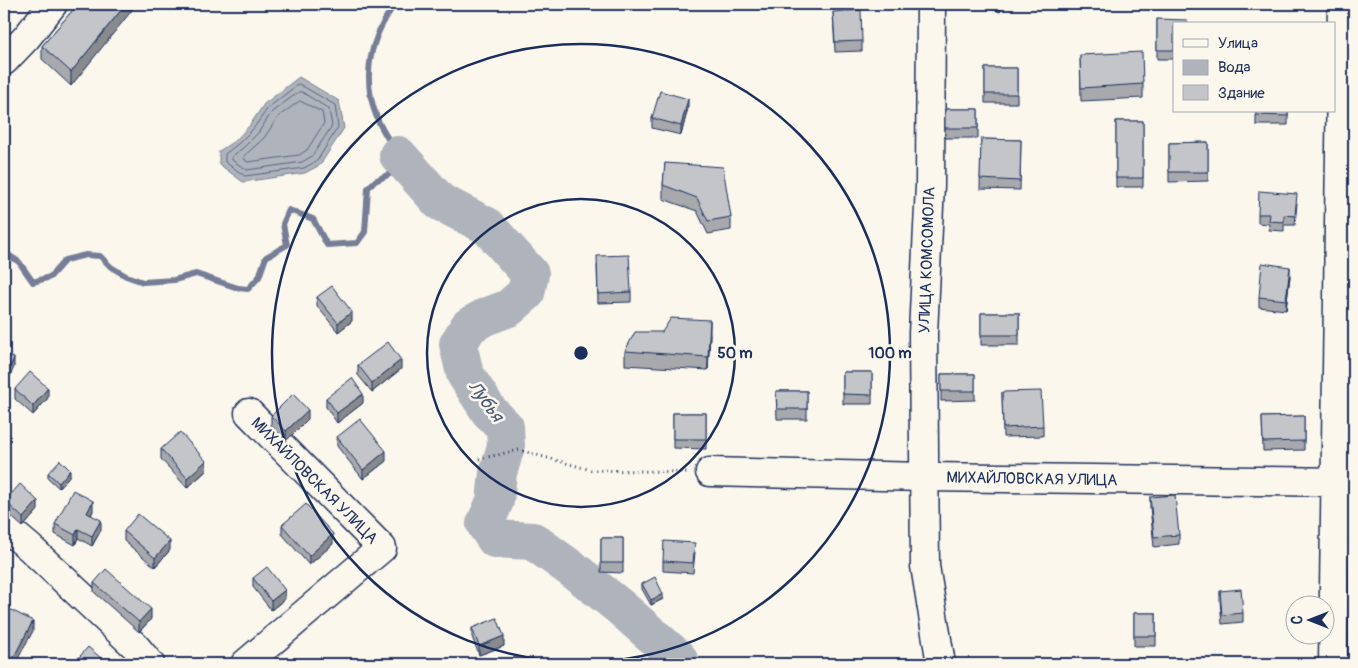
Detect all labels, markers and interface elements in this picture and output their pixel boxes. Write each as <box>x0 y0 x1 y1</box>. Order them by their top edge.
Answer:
legend <box>1173 22 1336 112</box>
text: Улица <box>1218 34 1258 53</box>
text: Вода <box>1218 58 1251 77</box>
text: Здание <box>1218 84 1265 103</box>
street label: УЛИЦА КОМСОМОЛА <box>914 186 940 334</box>
centre of rings <box>572 344 590 362</box>
text: 50 m <box>718 344 752 363</box>
text: 100 m <box>869 344 911 363</box>
water label: Лубья <box>463 376 509 428</box>
street label: МИХАЙЛОВСКАЯ УЛИЦА <box>247 413 382 548</box>
street label: МИХАЙЛОВСКАЯ УЛИЦА <box>946 468 1118 490</box>
north arrow <box>1286 596 1336 646</box>
text: С <box>1289 615 1306 624</box>

